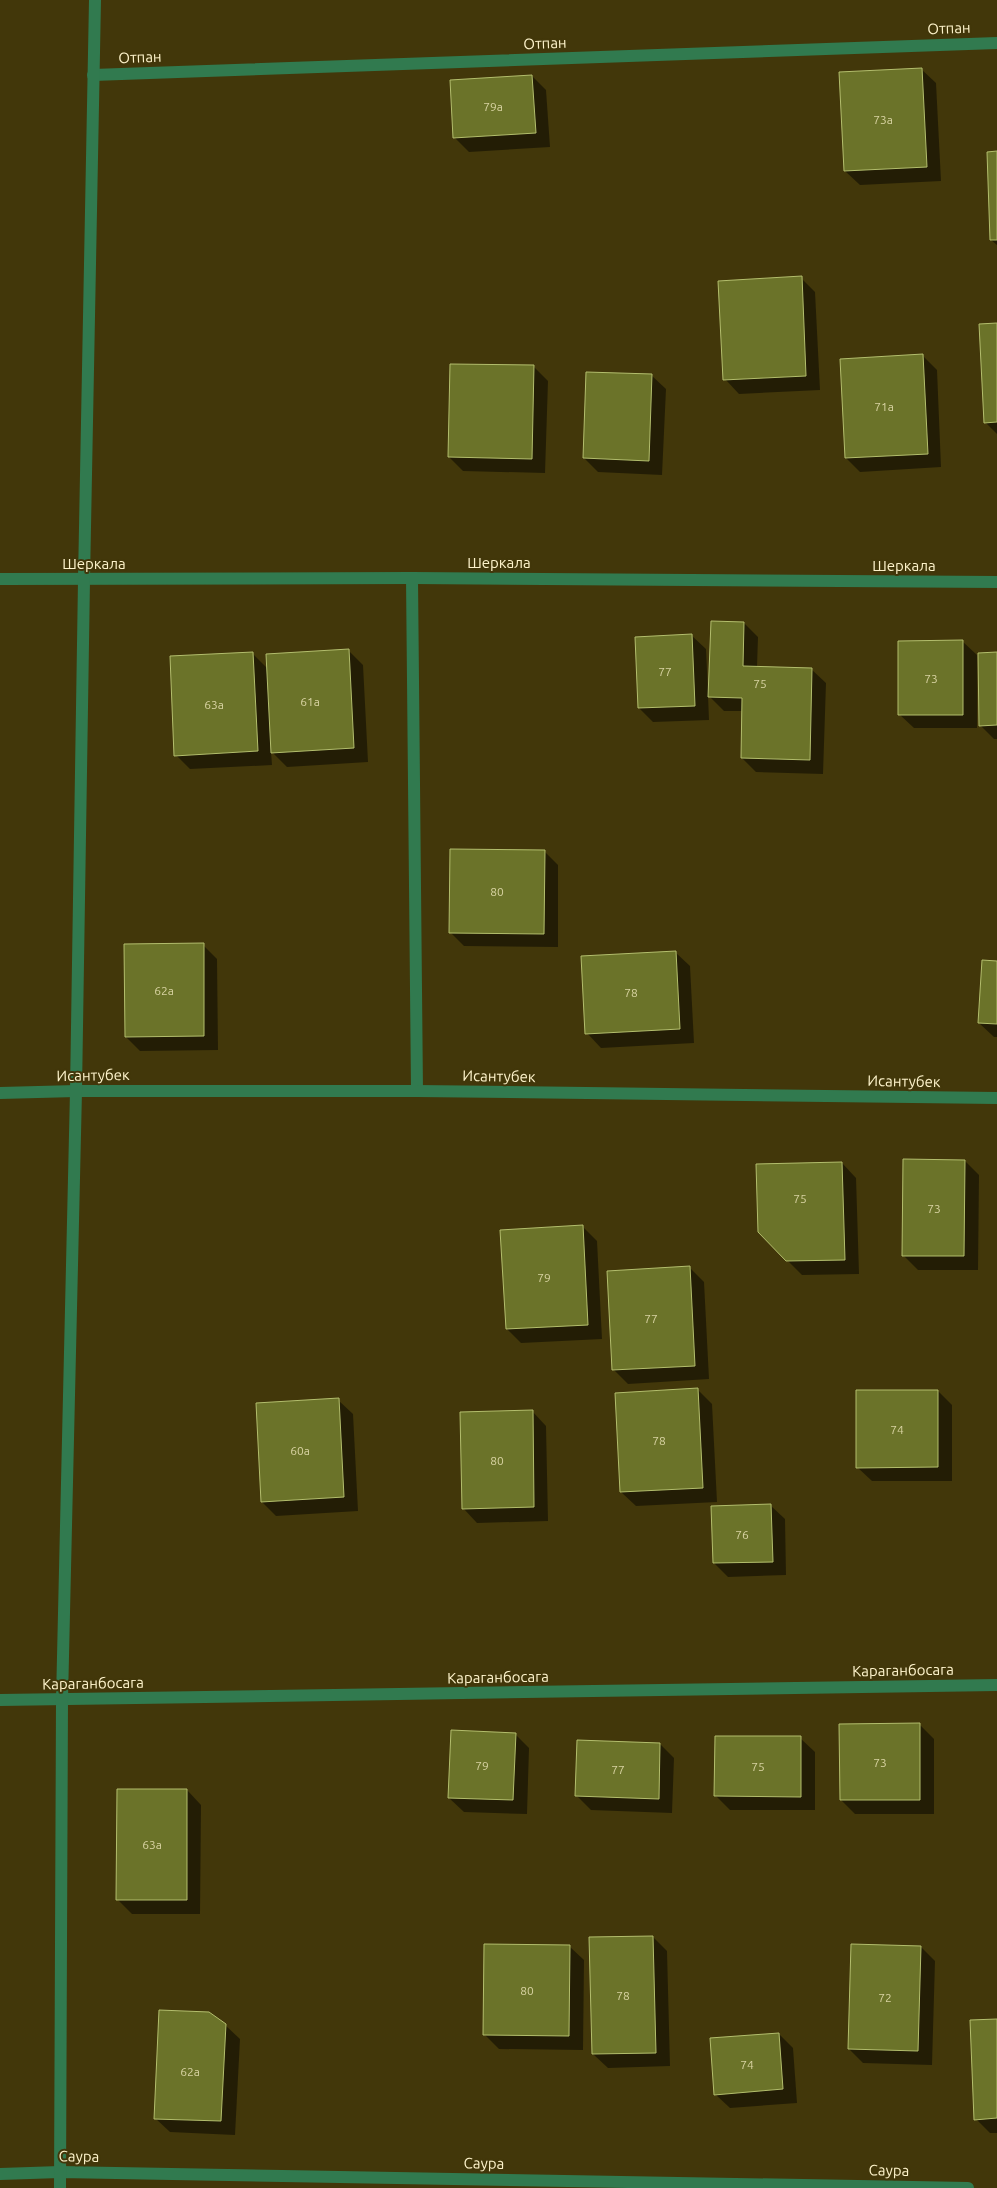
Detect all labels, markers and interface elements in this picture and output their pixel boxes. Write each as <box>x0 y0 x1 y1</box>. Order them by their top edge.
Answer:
street label: Отпан <box>927 19 971 37</box>
street label: Отпан <box>523 34 567 52</box>
street label: Отпан <box>118 48 162 66</box>
house number: 79а <box>483 100 503 113</box>
house number: 73а <box>873 113 893 126</box>
house number: 71а <box>874 400 894 413</box>
street label: Шеркала <box>467 554 531 571</box>
street label: Шеркала <box>62 555 126 572</box>
street label: Шеркала <box>872 557 936 574</box>
house number: 77 <box>658 665 672 678</box>
house number: 73 <box>924 672 938 685</box>
house number: 75 <box>753 677 767 690</box>
house number: 61а <box>300 695 320 708</box>
house number: 63а <box>204 698 224 711</box>
house number: 80 <box>490 885 504 898</box>
house number: 62а <box>154 984 174 997</box>
house number: 78 <box>624 986 638 999</box>
street label: Исантубек <box>56 1066 130 1084</box>
street label: Исантубек <box>462 1067 536 1085</box>
street label: Исантубек <box>867 1072 941 1090</box>
house number: 75 <box>793 1192 807 1205</box>
house number: 73 <box>927 1202 941 1215</box>
house number: 79 <box>537 1271 551 1284</box>
house number: 77 <box>644 1312 658 1325</box>
house number: 74 <box>890 1423 904 1436</box>
house number: 78 <box>652 1434 666 1447</box>
house number: 60а <box>290 1444 310 1457</box>
house number: 80 <box>490 1454 504 1467</box>
house number: 76 <box>735 1528 749 1541</box>
street label: Караганбосага <box>852 1661 954 1679</box>
street label: Караганбосага <box>447 1668 549 1686</box>
street label: Караганбосага <box>42 1674 144 1692</box>
house number: 73 <box>873 1756 887 1769</box>
house number: 79 <box>475 1759 489 1772</box>
house number: 75 <box>751 1760 765 1773</box>
house number: 77 <box>611 1763 625 1776</box>
house number: 63а <box>142 1838 162 1851</box>
house number: 80 <box>520 1984 534 1997</box>
house number: 78 <box>616 1989 630 2002</box>
house number: 72 <box>878 1991 892 2004</box>
house number: 74 <box>740 2058 754 2071</box>
house number: 62а <box>180 2065 200 2078</box>
street label: Саура <box>59 2147 99 2165</box>
street label: Саура <box>464 2154 504 2172</box>
street label: Саура <box>869 2161 909 2179</box>

